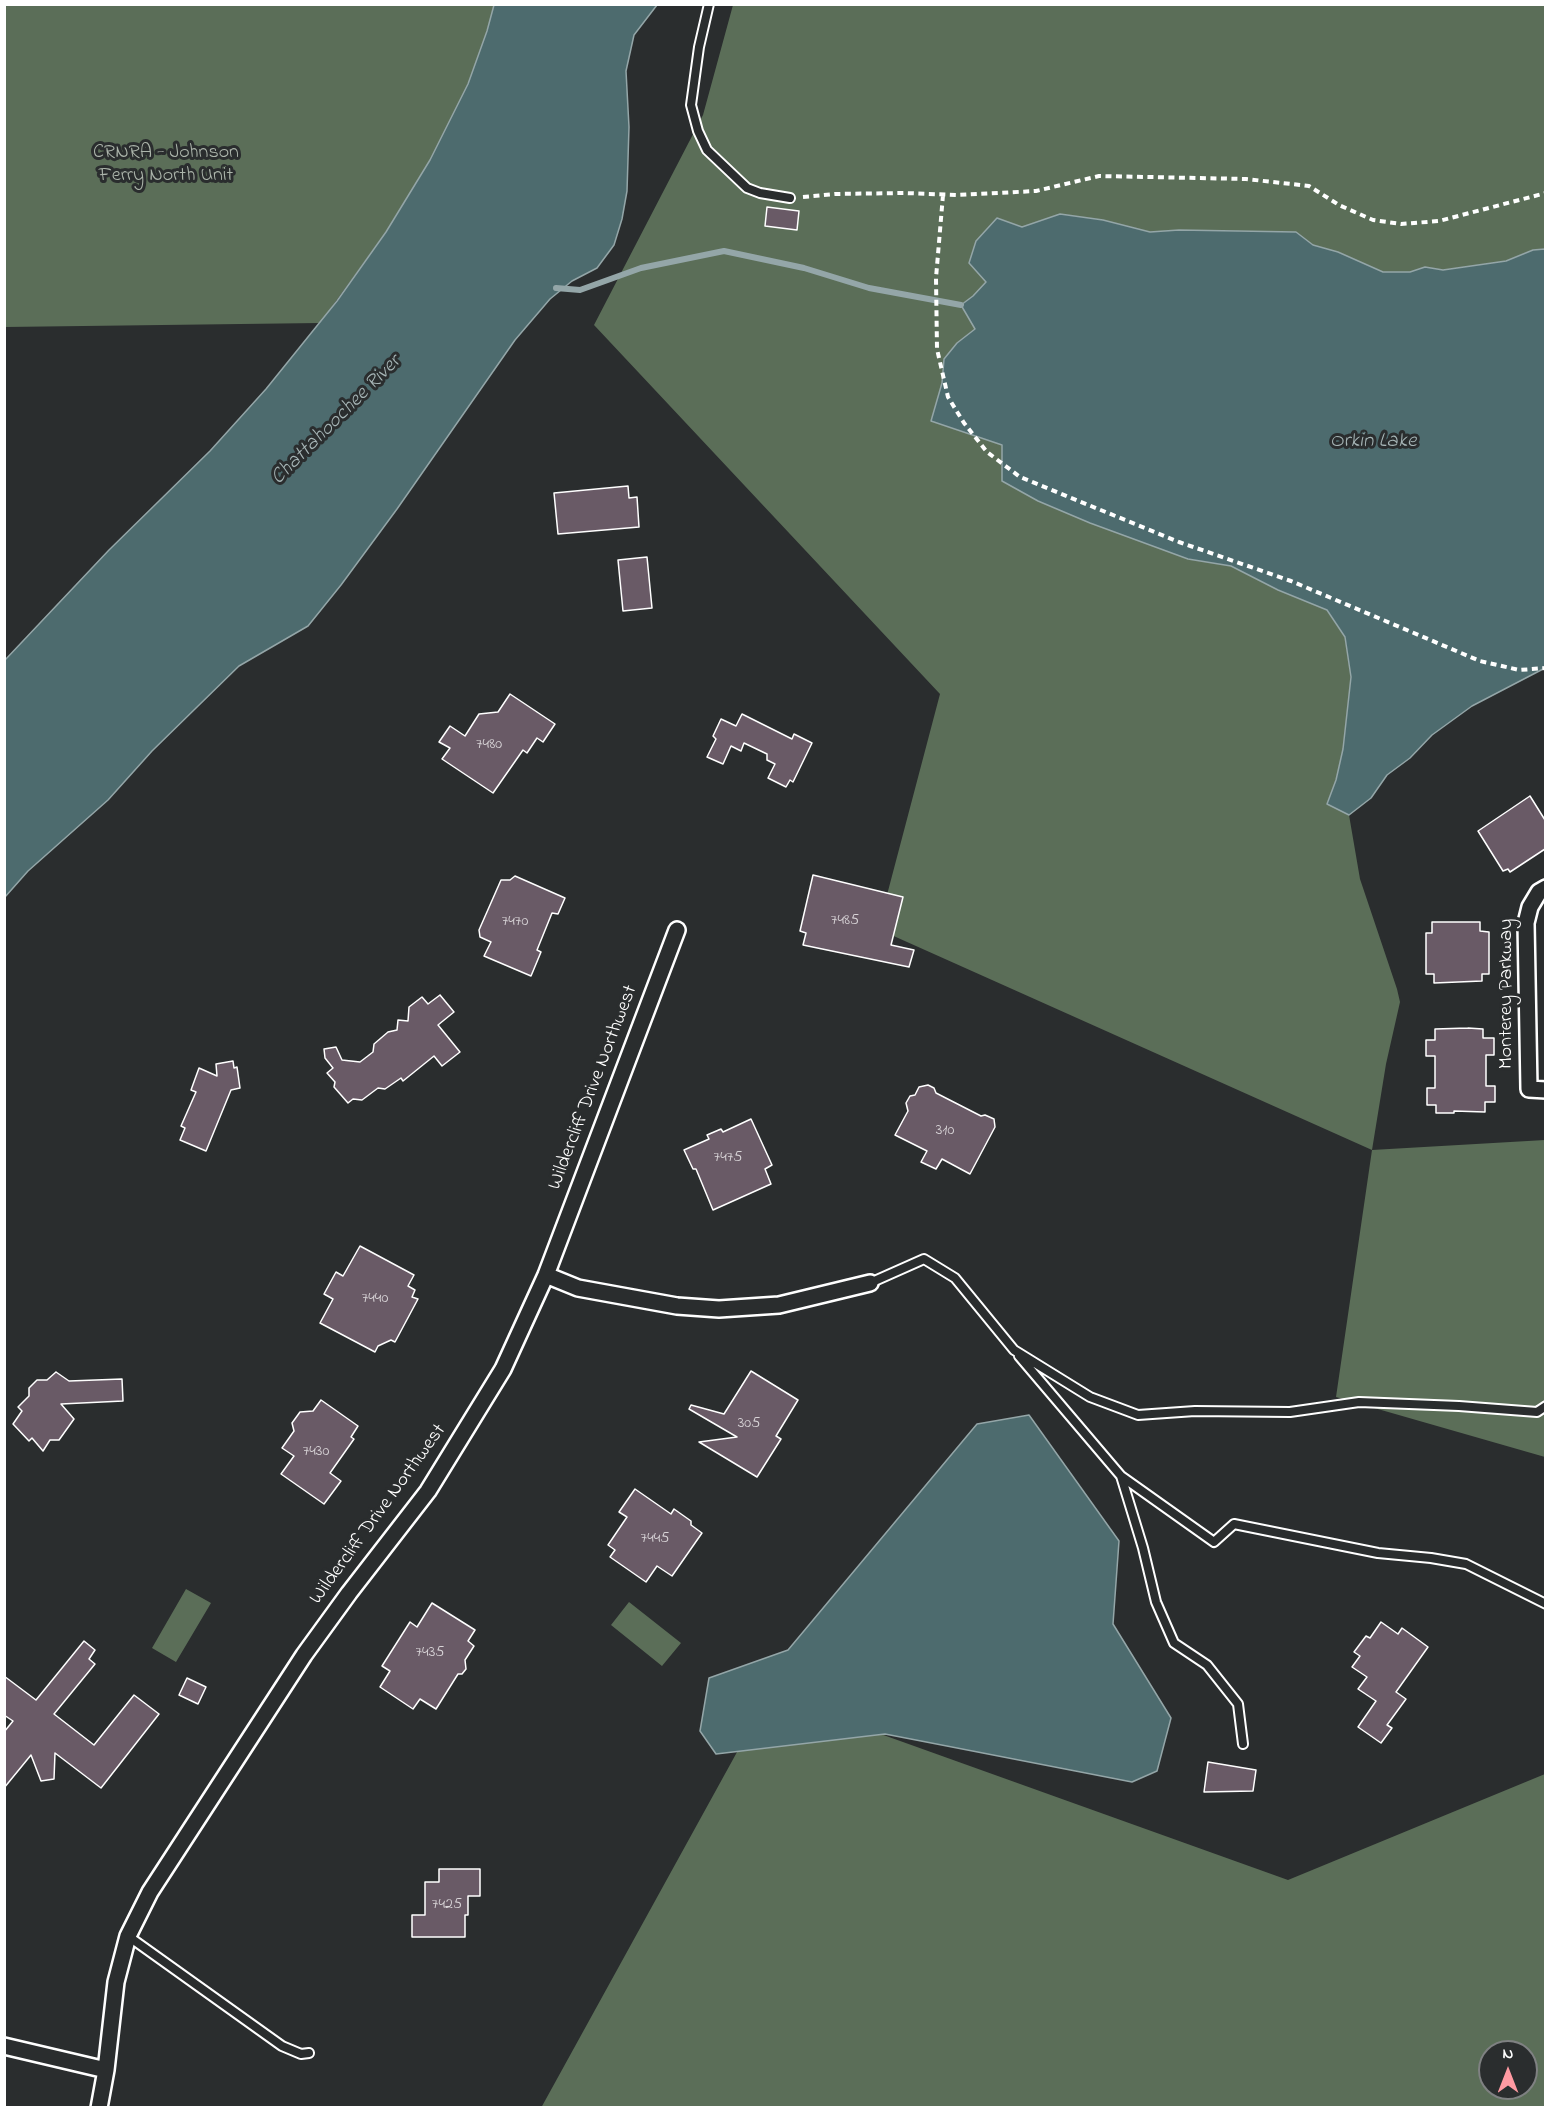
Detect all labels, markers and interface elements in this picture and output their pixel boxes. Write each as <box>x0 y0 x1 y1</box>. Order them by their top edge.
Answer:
park label: CRNRA - Johnson Ferry North Unit <box>93 142 239 189</box>
water label: Chattahoochee River <box>267 351 407 491</box>
water label: Orkin Lake <box>1330 430 1416 456</box>
house number: 7480 <box>476 735 502 755</box>
house number: 7485 <box>831 911 859 931</box>
house number: 7470 <box>502 912 528 932</box>
street label: Monterey Parkway <box>1496 919 1520 1069</box>
street label: Wildercliff Drive Northwest <box>544 982 644 1194</box>
house number: 310 <box>936 1121 954 1141</box>
house number: 7475 <box>714 1148 742 1168</box>
house number: 7440 <box>362 1289 388 1309</box>
house number: 305 <box>738 1414 760 1434</box>
street label: Wildercliff Drive Northwest <box>305 1420 453 1610</box>
house number: 7430 <box>303 1442 329 1462</box>
house number: 7445 <box>641 1529 669 1549</box>
house number: 7435 <box>416 1643 444 1663</box>
house number: 7425 <box>432 1895 462 1915</box>
north arrow <box>1478 2040 1538 2100</box>
text: N <box>1503 2042 1513 2066</box>

